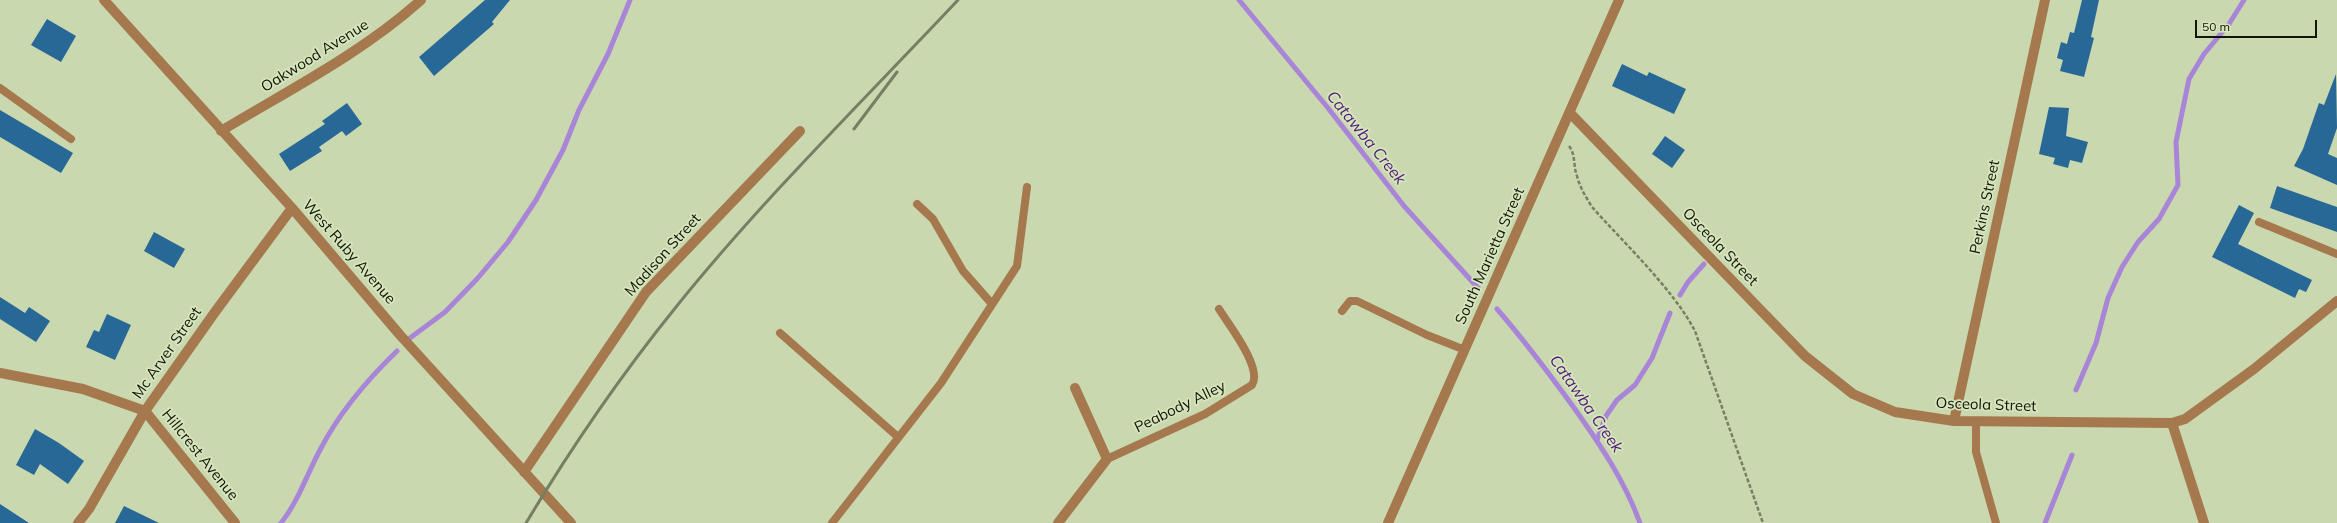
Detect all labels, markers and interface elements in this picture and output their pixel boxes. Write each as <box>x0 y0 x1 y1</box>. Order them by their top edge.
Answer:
scale bar <box>2197 12 2319 38</box>
street label: Oakwood Avenue <box>258 16 372 96</box>
text: 50 m <box>2202 19 2230 34</box>
water label: Catawba Creek <box>1322 87 1410 189</box>
street label: Perkins Street <box>1966 158 2004 256</box>
street label: South Marietta Street <box>1452 185 1528 327</box>
street label: West Ruby Avenue <box>299 196 399 308</box>
street label: Osceola Street <box>1678 204 1762 290</box>
street label: Madison Street <box>621 210 705 300</box>
street label: Mc Arver Street <box>129 304 205 402</box>
water label: Catawba Creek <box>1545 351 1627 457</box>
street label: Peabody Alley <box>1131 377 1229 437</box>
street label: Osceola Street <box>1935 394 2037 416</box>
street label: Hillcrest Avenue <box>158 406 242 504</box>

